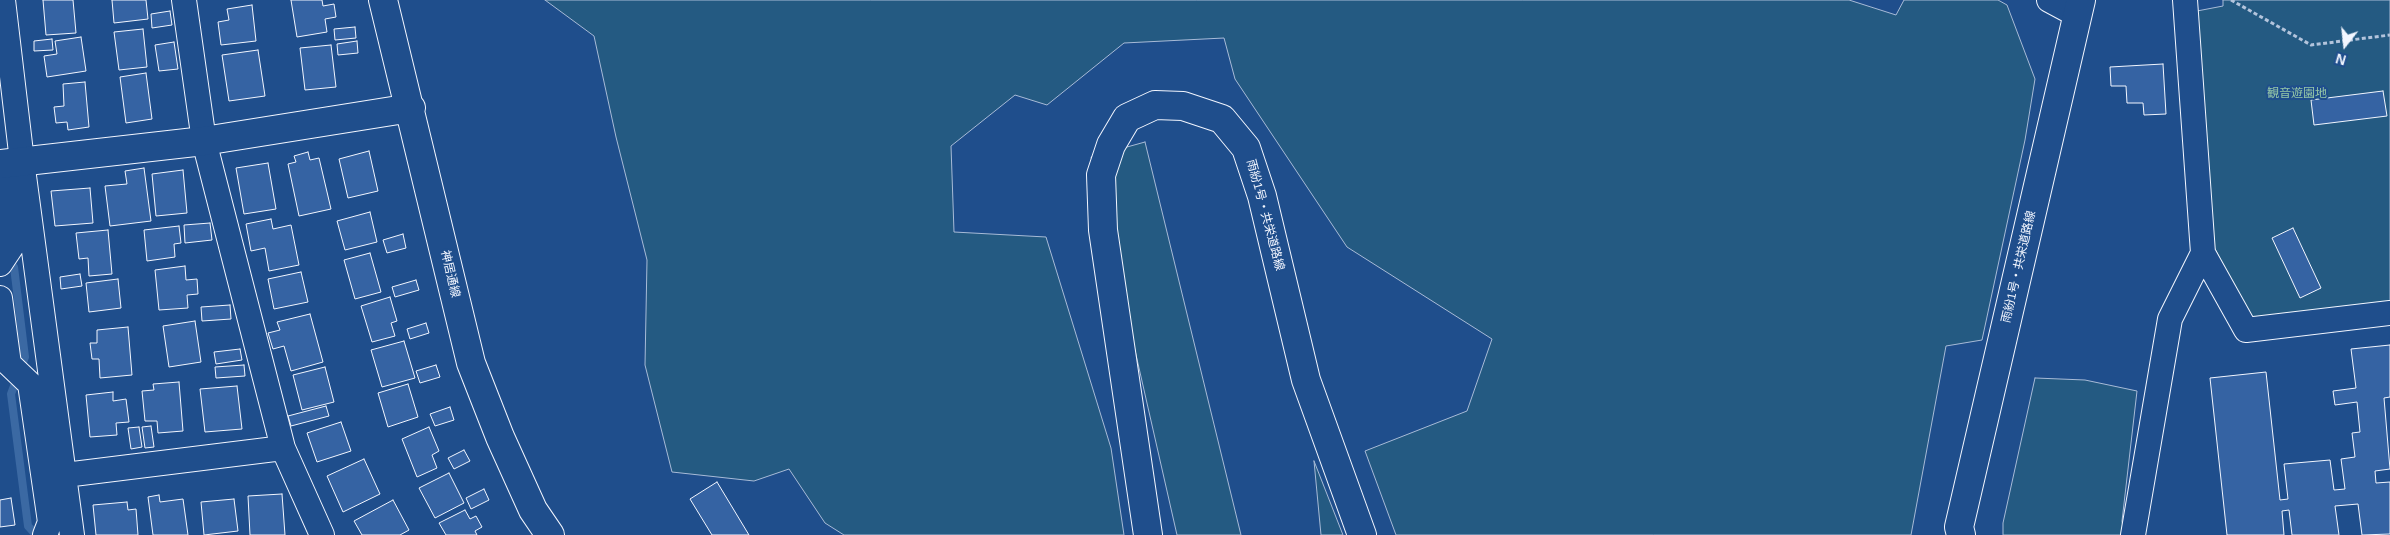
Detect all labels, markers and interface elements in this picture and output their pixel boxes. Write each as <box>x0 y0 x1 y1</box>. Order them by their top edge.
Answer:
north arrow <box>2320 20 2370 70</box>
text: N <box>2334 50 2348 69</box>
park label: 観音遊園地 <box>2267 87 2327 101</box>
street label: 雨紛1号・共栄道路線 <box>1243 158 1287 272</box>
street label: 雨紛1号・共栄道路線 <box>1999 210 2039 324</box>
street label: 神居通線 <box>438 249 462 299</box>

